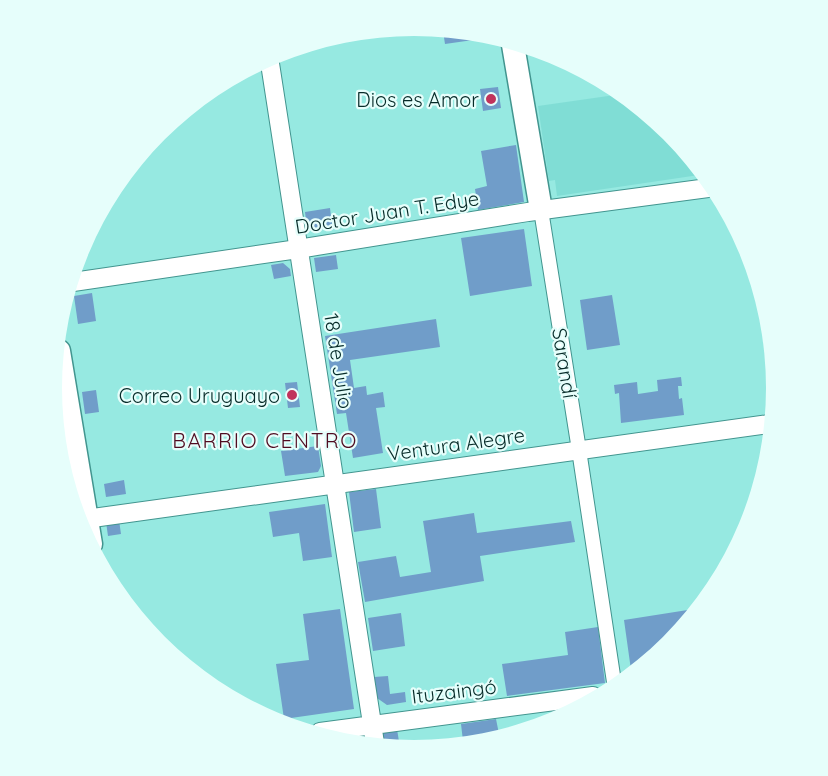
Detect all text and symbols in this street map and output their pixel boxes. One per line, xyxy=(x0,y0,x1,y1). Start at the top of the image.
place label: Dios es Amor xyxy=(356,87,479,112)
marker: Dios es Amor xyxy=(484,92,498,106)
street label: Doctor Juan T. Edye xyxy=(293,185,481,239)
street label: 18 de Julio xyxy=(319,311,359,411)
street label: Sarandí xyxy=(547,326,583,401)
place label: Correo Uruguayo xyxy=(119,383,280,408)
marker: Correo Uruguayo xyxy=(285,388,299,402)
street label: Ventura Alegre xyxy=(386,422,526,466)
district label: BARRIO CENTRO xyxy=(172,427,358,453)
street label: Ituzaingó xyxy=(410,673,498,709)

